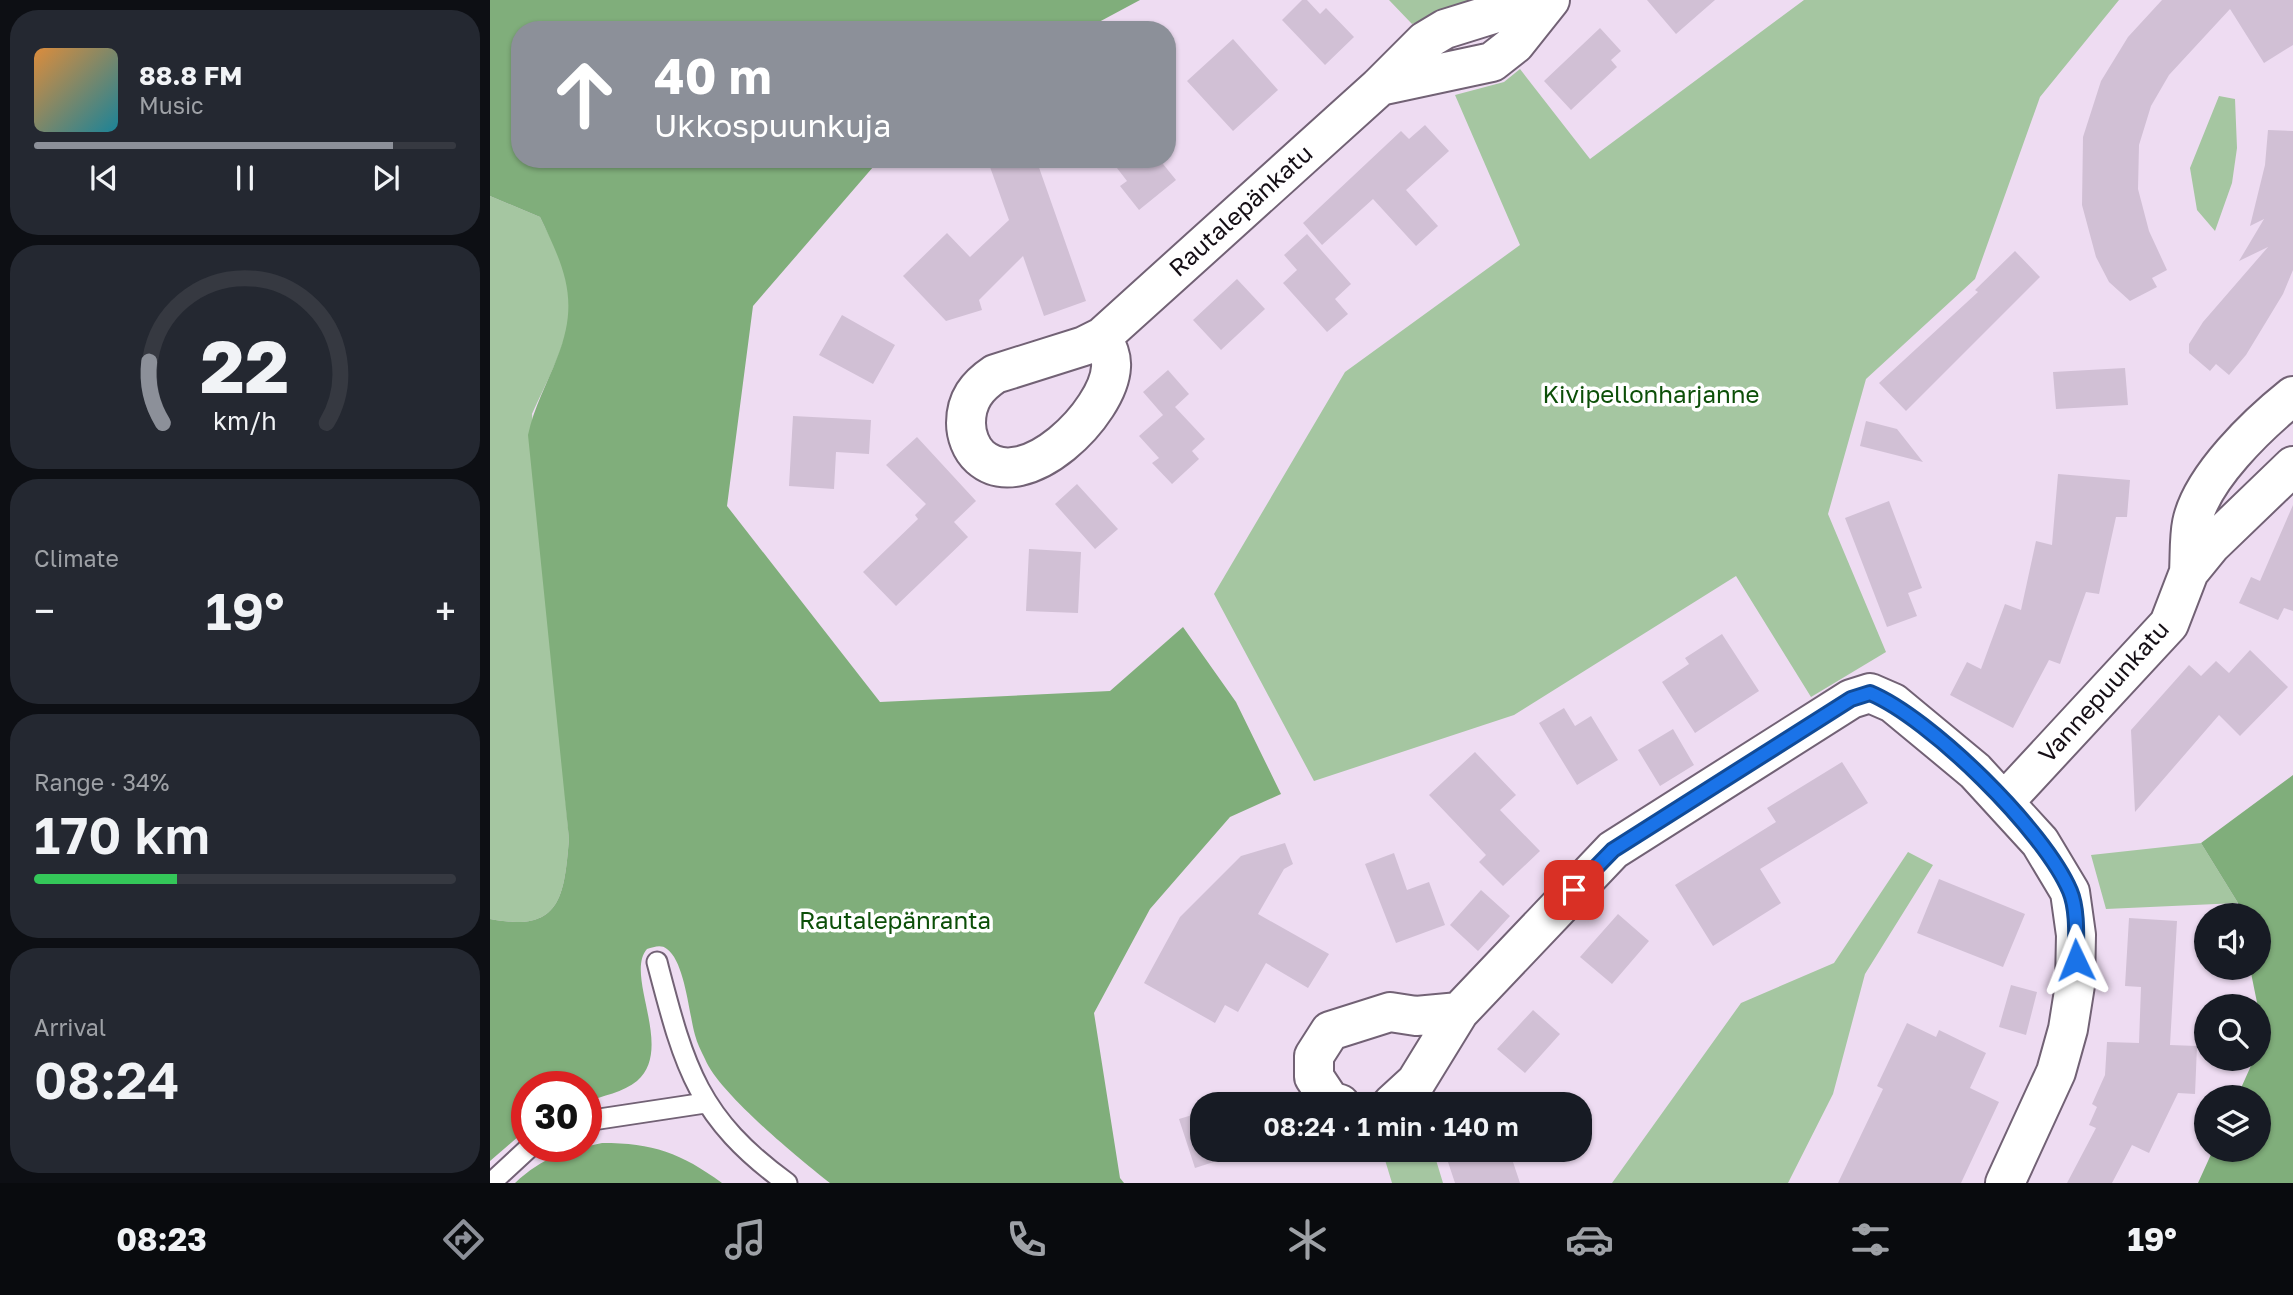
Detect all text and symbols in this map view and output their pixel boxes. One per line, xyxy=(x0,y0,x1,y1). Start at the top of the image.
text: 40 m xyxy=(654,46,772,105)
icon: ahead xyxy=(539,49,630,140)
text: 88.8 FM xyxy=(139,60,242,91)
text: Music xyxy=(139,91,204,119)
text: Ukkospuunkuja xyxy=(654,106,891,144)
street label: Rautalepänkatu xyxy=(1162,138,1318,282)
icon: previous xyxy=(85,159,123,197)
icon: pause xyxy=(226,159,264,197)
icon: next xyxy=(367,159,405,197)
text: 22 xyxy=(201,322,289,409)
park label: Kivipellonharjanne xyxy=(1543,379,1759,408)
text: km/h xyxy=(213,405,277,436)
text: Climate xyxy=(34,544,119,572)
text: 19° xyxy=(206,579,284,641)
text: − xyxy=(34,588,55,633)
text: + xyxy=(435,588,456,633)
street label: Vannepuunkatu xyxy=(2032,614,2174,768)
text: Range · 34% xyxy=(34,768,169,796)
text: 170 km xyxy=(34,803,210,865)
pin xyxy=(1544,860,1604,920)
icon: arrive xyxy=(1555,871,1593,909)
map controls xyxy=(2194,903,2271,1162)
button: sound xyxy=(2194,903,2271,980)
park label: Rautalepänranta xyxy=(799,905,991,934)
position arrow xyxy=(2039,923,2113,997)
button: search xyxy=(2194,994,2271,1071)
text: Arrival xyxy=(34,1013,106,1041)
text: 08:24 xyxy=(34,1048,180,1110)
speed limit sign: 30 xyxy=(511,1071,602,1162)
button: layers xyxy=(2194,1085,2271,1162)
text: 08:24 · 1 min · 140 m xyxy=(1263,1111,1519,1142)
icon: directions xyxy=(439,1215,488,1264)
icon: music xyxy=(721,1215,770,1264)
icon: phone xyxy=(1002,1215,1051,1264)
icon: climate xyxy=(1283,1215,1332,1264)
icon: car xyxy=(1565,1215,1614,1264)
icon: filters xyxy=(1846,1215,1895,1264)
text: 08:23 xyxy=(116,1220,207,1258)
text: 19° xyxy=(2127,1220,2177,1258)

